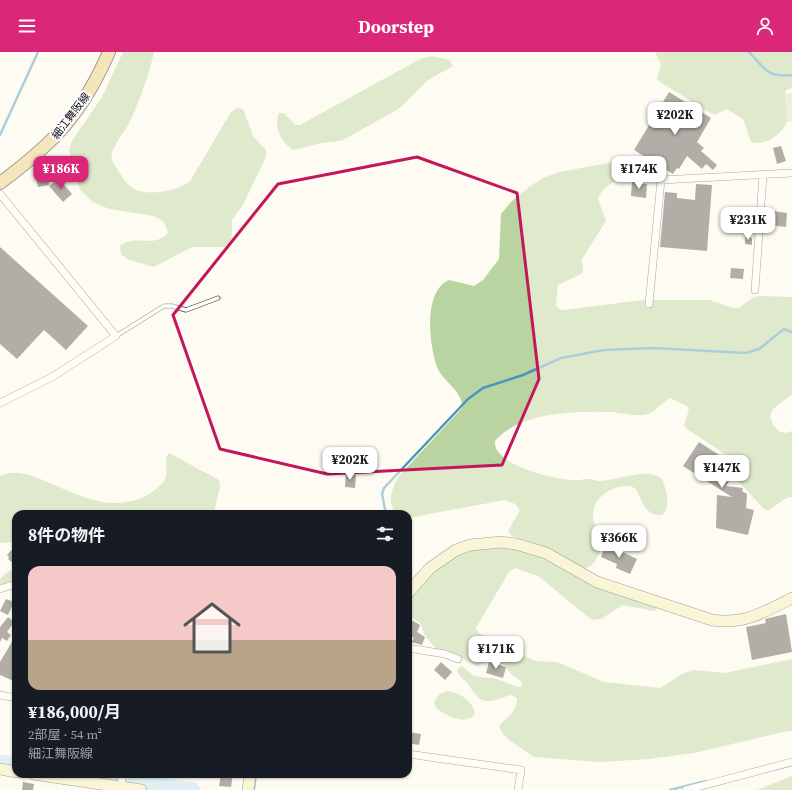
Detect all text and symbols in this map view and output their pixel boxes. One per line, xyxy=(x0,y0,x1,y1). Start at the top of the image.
text: Doorstep xyxy=(358,14,434,39)
icon: menu xyxy=(16,15,38,37)
icon: person xyxy=(754,15,776,37)
street label: 細江舞阪線 xyxy=(48,90,94,142)
pin: ¥202K xyxy=(647,102,703,136)
text: ¥202K xyxy=(656,106,694,123)
pin: ¥186K xyxy=(33,156,89,190)
pin: ¥174K xyxy=(611,156,667,190)
text: ¥186K xyxy=(42,160,80,177)
text: ¥174K xyxy=(620,160,658,177)
pin: ¥231K xyxy=(720,207,776,241)
text: ¥231K xyxy=(729,211,767,228)
pin: ¥202K xyxy=(322,447,378,481)
text: ¥202K xyxy=(331,451,369,468)
pin: ¥147K xyxy=(694,455,750,489)
text: ¥147K xyxy=(703,459,741,476)
text: 8件の物件 xyxy=(28,523,105,547)
icon: filters xyxy=(374,523,396,545)
pin: ¥366K xyxy=(591,525,647,559)
text: ¥366K xyxy=(600,529,638,546)
icon: home xyxy=(176,592,248,664)
pin: ¥171K xyxy=(468,636,524,670)
text: ¥171K xyxy=(477,640,515,657)
text: ¥186,000/月 xyxy=(28,700,121,724)
text: 2部屋 · 54 m² xyxy=(28,726,102,743)
text: 細江舞阪線 xyxy=(28,745,93,762)

